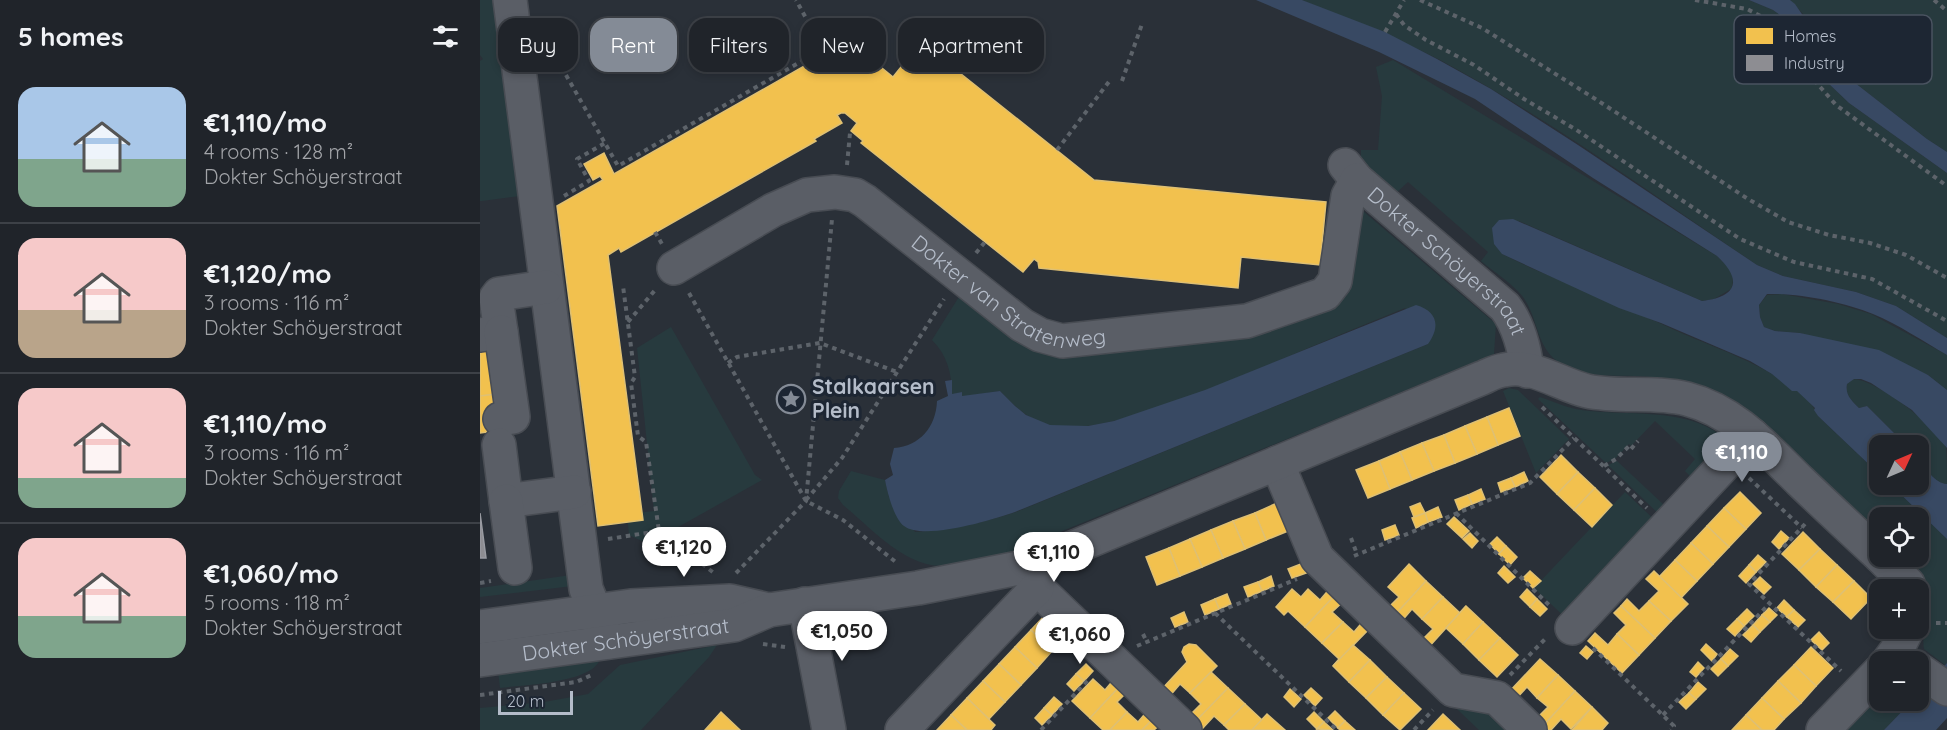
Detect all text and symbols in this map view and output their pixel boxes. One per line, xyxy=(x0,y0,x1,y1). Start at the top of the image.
legend xyxy=(1734,15,1932,84)
chip: Buy xyxy=(498,18,578,72)
chip: Rent xyxy=(590,18,677,72)
chip: Filters xyxy=(689,18,789,72)
chip: New xyxy=(801,18,886,72)
chip: Apartment xyxy=(898,18,1044,72)
text: 5 homes xyxy=(18,20,124,53)
icon: filters xyxy=(429,20,462,53)
text: Homes xyxy=(1784,26,1836,46)
text: Industry xyxy=(1784,53,1844,73)
text: €1,110/mo xyxy=(204,106,327,139)
icon: home xyxy=(66,111,138,183)
text: 4 rooms · 128 m² xyxy=(204,139,353,164)
text: Dokter Schöyerstraat xyxy=(204,164,403,189)
street label: Dokter Schöyerstraat xyxy=(1362,181,1532,339)
street label: Dokter van Stratenweg xyxy=(907,229,1107,353)
text: €1,120/mo xyxy=(204,257,332,290)
icon: home xyxy=(66,262,138,334)
text: 3 rooms · 116 m² xyxy=(204,290,349,315)
text: Dokter Schöyerstraat xyxy=(204,315,403,340)
place label: Stalkaarsen Plein xyxy=(812,373,935,423)
place icon: Stalkaarsen Plein xyxy=(775,383,807,415)
text: €1,110/mo xyxy=(204,407,327,440)
icon: home xyxy=(66,412,138,484)
pin: €1,110 xyxy=(1693,432,1791,483)
north arrow xyxy=(1869,435,1929,495)
map controls xyxy=(1869,435,1929,711)
text: €1,110 xyxy=(1716,439,1768,464)
text: 3 rooms · 116 m² xyxy=(204,440,349,465)
text: Dokter Schöyerstraat xyxy=(204,465,403,490)
button: locate xyxy=(1869,507,1929,567)
pin: €1,120 xyxy=(635,527,733,578)
pin: €1,110 xyxy=(1005,532,1103,583)
text: €1,120 xyxy=(656,534,712,559)
text: €1,110 xyxy=(1028,539,1080,564)
text: €1,060/mo xyxy=(204,557,339,590)
icon: home xyxy=(66,562,138,634)
button: + xyxy=(1869,579,1929,639)
text: 5 rooms · 118 m² xyxy=(204,590,350,615)
pin: €1,050 xyxy=(793,611,891,662)
street label: Dokter Schöyerstraat xyxy=(520,612,731,666)
pin: €1,060 xyxy=(1031,614,1129,665)
text: Dokter Schöyerstraat xyxy=(204,615,403,640)
text: €1,050 xyxy=(811,618,873,643)
text: €1,060 xyxy=(1049,621,1111,646)
button: − xyxy=(1869,651,1929,711)
scale bar xyxy=(498,688,573,716)
text: 20 m xyxy=(507,691,544,711)

